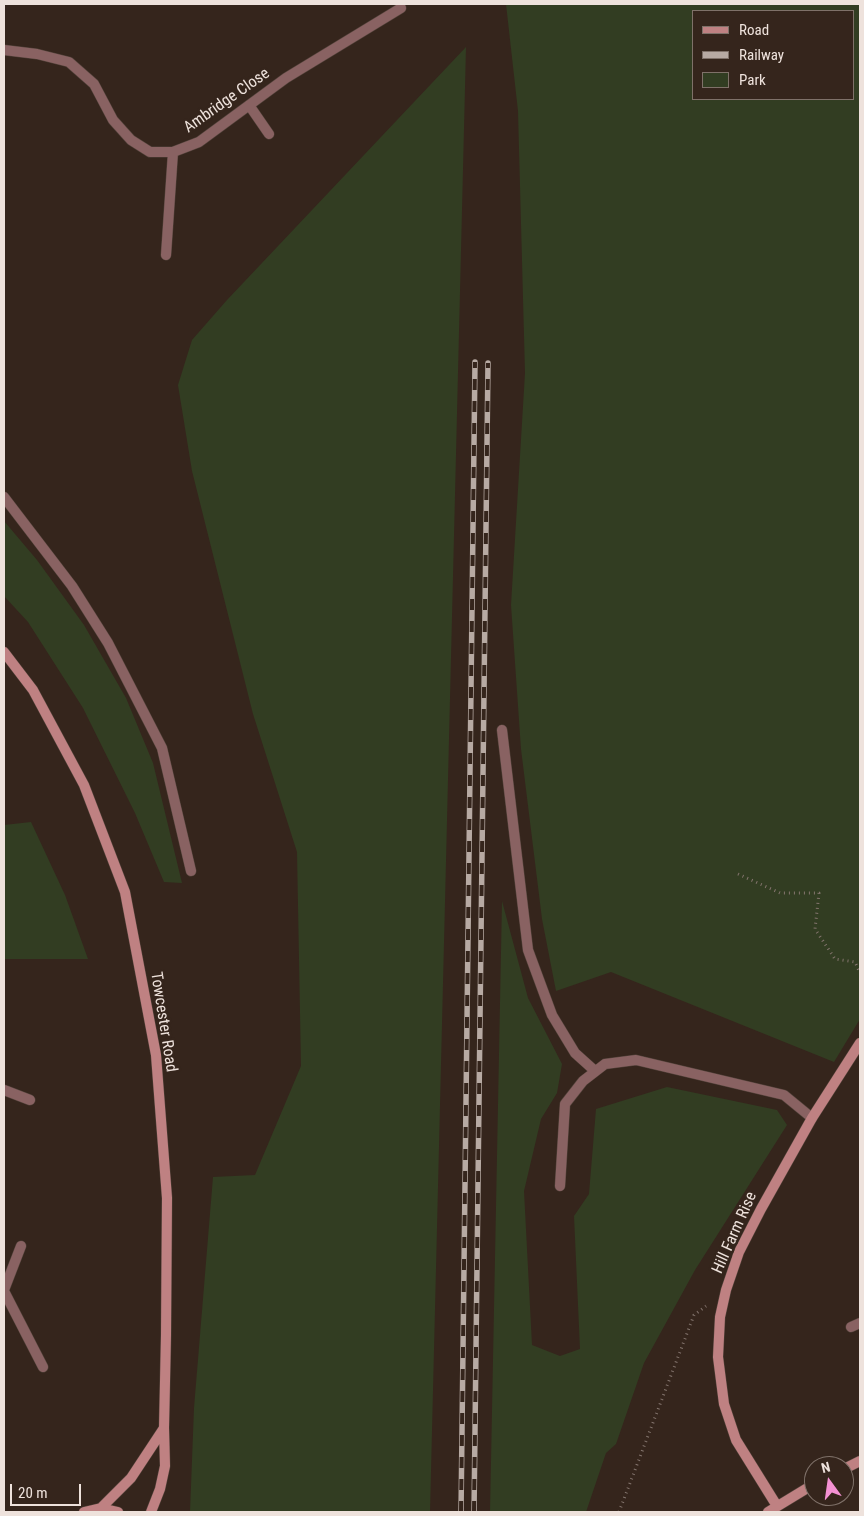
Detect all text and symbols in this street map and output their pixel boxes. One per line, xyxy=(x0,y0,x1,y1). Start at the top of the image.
legend xyxy=(692,10,854,100)
text: Road xyxy=(739,21,769,39)
text: Railway xyxy=(739,46,784,64)
street label: Ambridge Close xyxy=(180,64,274,138)
text: Park xyxy=(739,71,766,89)
street label: Towcester Road xyxy=(146,971,180,1073)
street label: Hill Farm Rise xyxy=(708,1189,762,1277)
north arrow xyxy=(804,1456,854,1506)
text: N xyxy=(820,1459,832,1476)
scale bar xyxy=(12,1474,84,1506)
text: 20 m xyxy=(18,1484,48,1502)

